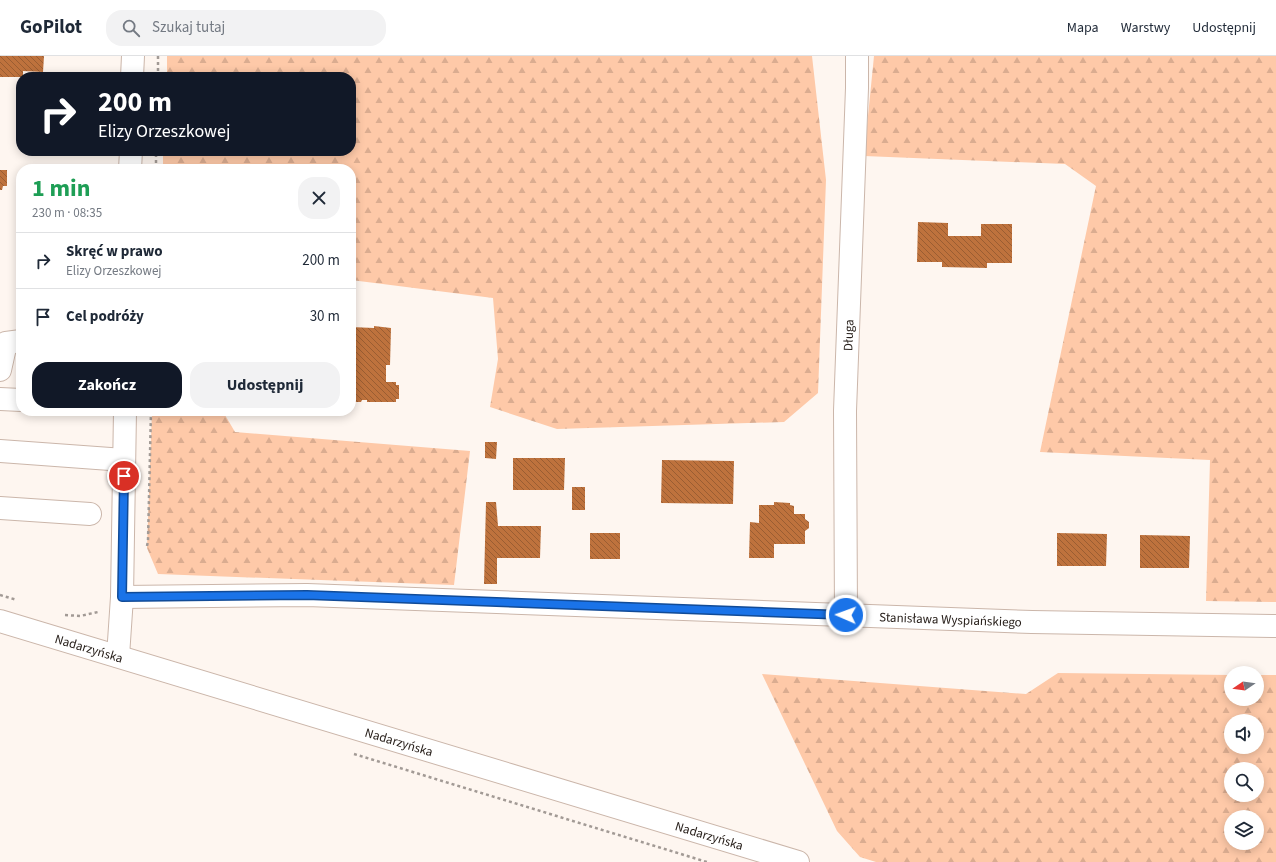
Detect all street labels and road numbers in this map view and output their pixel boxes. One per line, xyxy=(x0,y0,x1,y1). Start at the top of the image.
street label: Długa xyxy=(839,319,858,351)
street label: Stanisława Wyspiańskiego xyxy=(879,608,1022,632)
street label: Nadarzyńska xyxy=(53,630,125,668)
street label: Nadarzyńska xyxy=(363,724,435,761)
street label: Nadarzyńska xyxy=(673,817,745,855)

